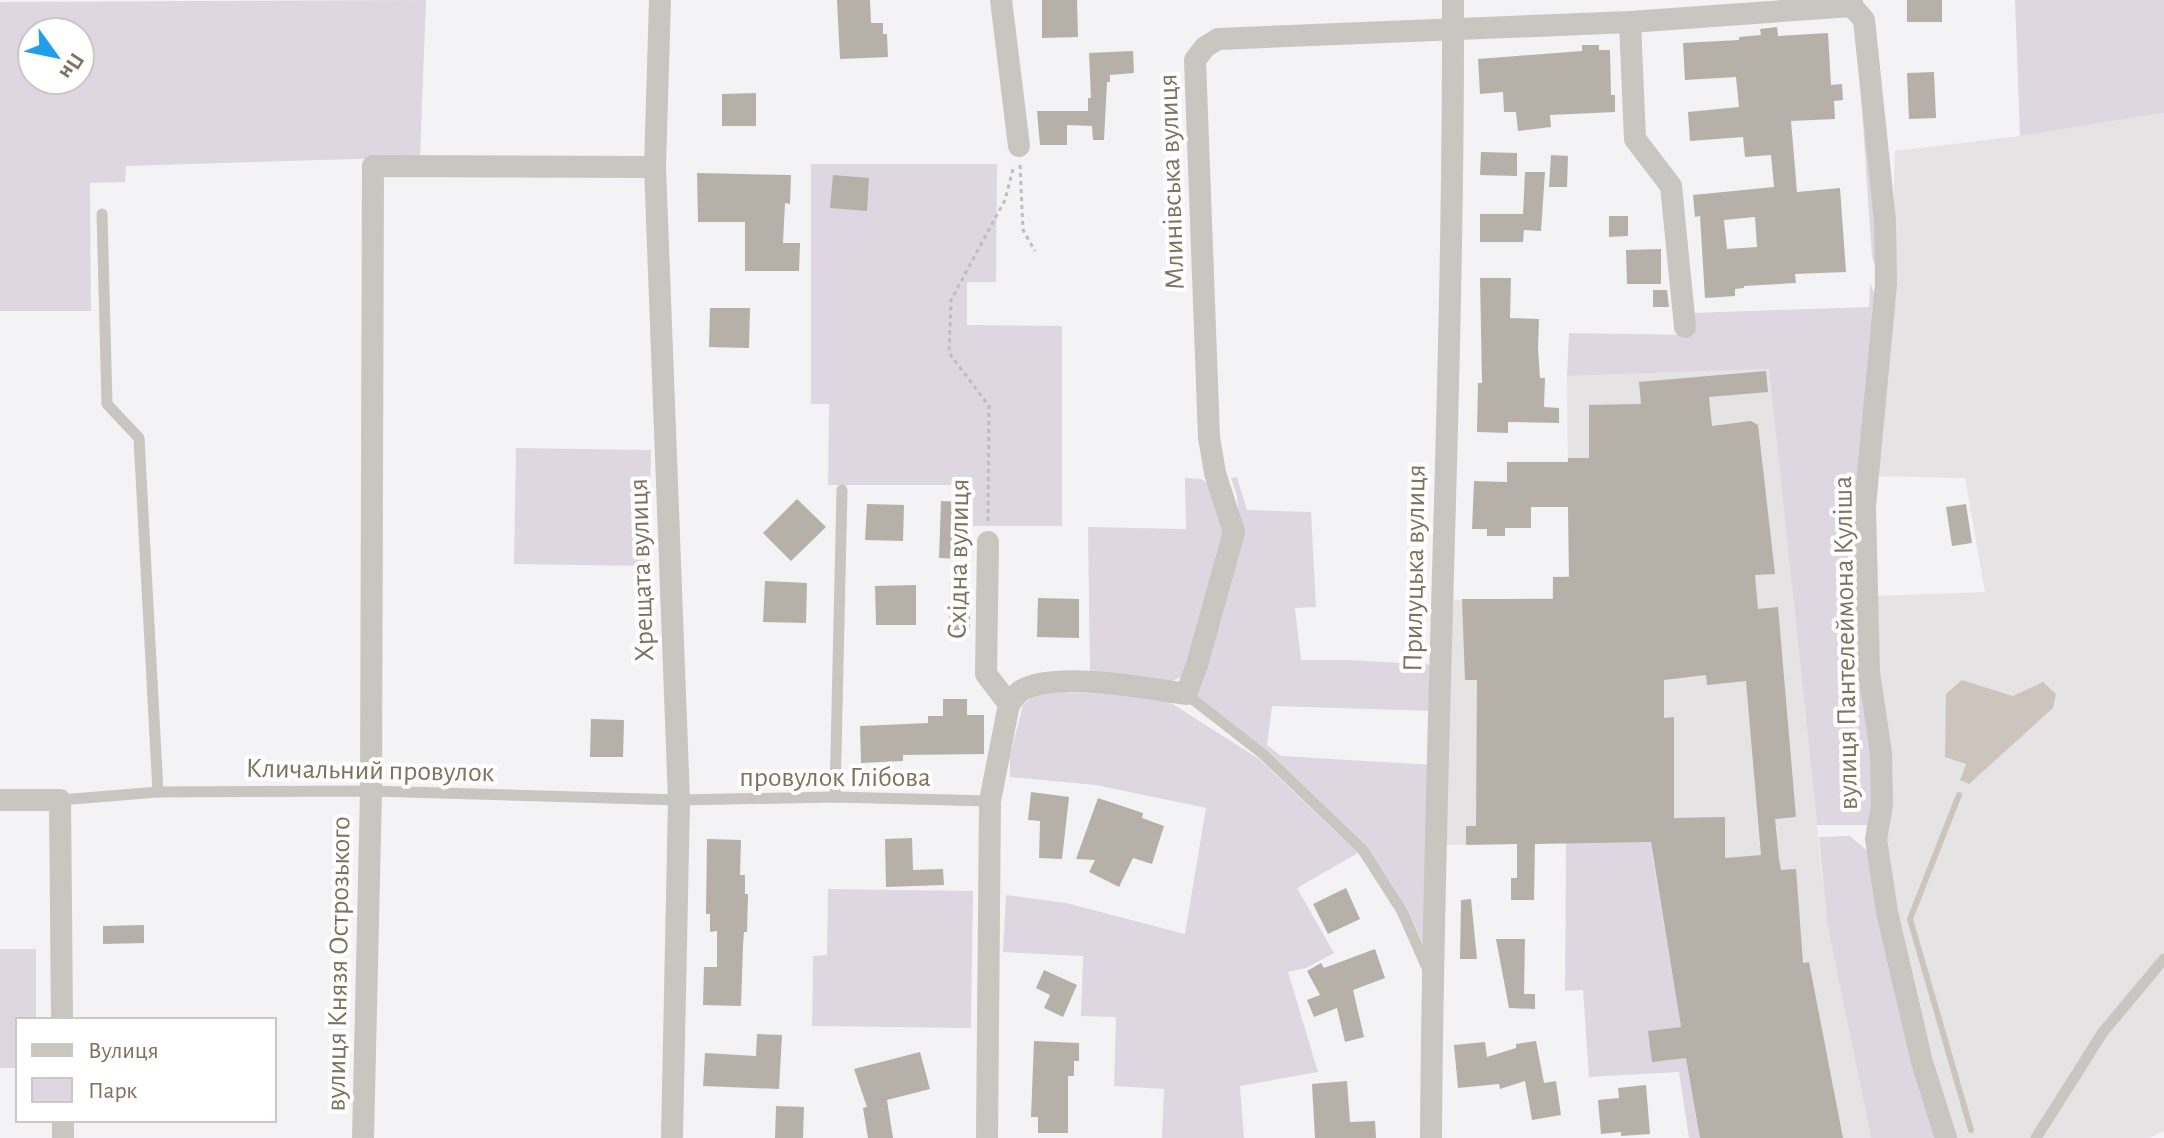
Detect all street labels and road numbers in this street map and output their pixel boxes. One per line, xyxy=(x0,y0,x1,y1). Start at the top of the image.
street label: Млинівська вулиця xyxy=(1154,73,1190,291)
street label: Прилуцька вулиця xyxy=(1399,464,1431,672)
street label: вулиця Пантелеймона Куліша xyxy=(1829,475,1863,810)
street label: Хрещата вулиця xyxy=(625,478,659,662)
street label: Східна вулиця xyxy=(944,478,974,640)
street label: Кличальний провулок xyxy=(245,755,495,787)
street label: провулок Глібова xyxy=(739,764,931,792)
street label: вулиця Князя Острозького xyxy=(322,816,356,1112)

